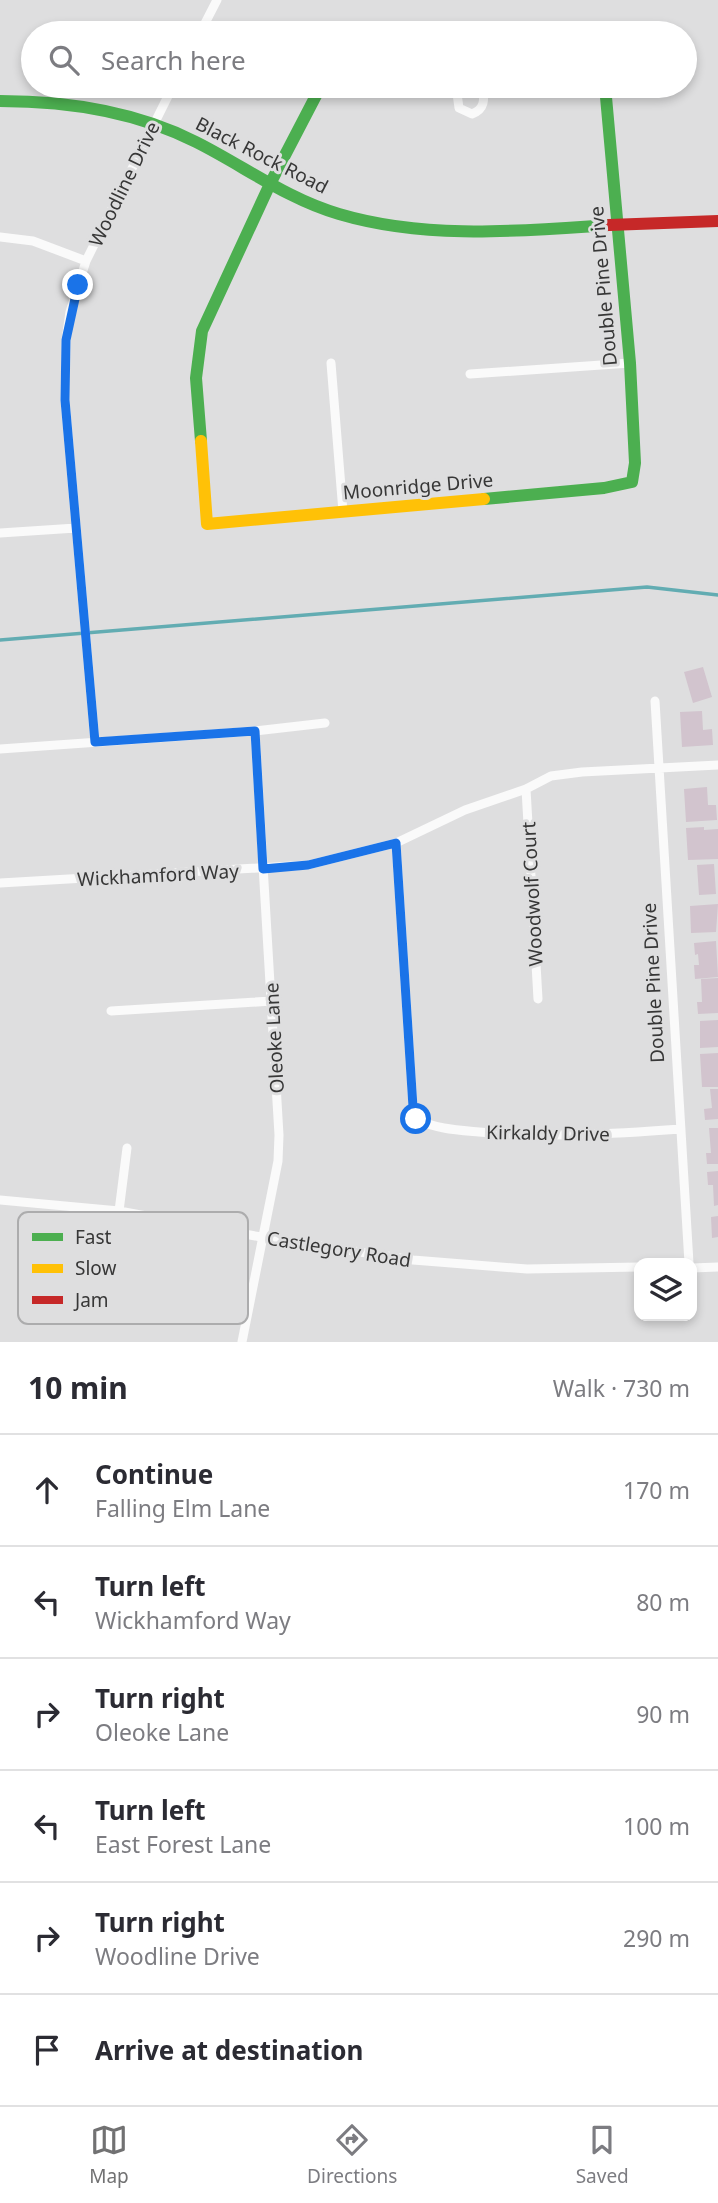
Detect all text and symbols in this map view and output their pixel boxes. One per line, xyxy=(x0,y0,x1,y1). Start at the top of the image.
search box xyxy=(21,21,697,98)
icon: search xyxy=(45,41,83,79)
text: Search here xyxy=(101,42,246,78)
street label: Black Rock Road xyxy=(191,110,333,200)
street label: Woodline Drive xyxy=(82,117,166,251)
street label: Double Pine Drive xyxy=(583,205,623,367)
route end xyxy=(62,269,93,300)
street label: Moonridge Drive xyxy=(342,466,494,506)
street label: Woodwolf Court xyxy=(515,821,549,967)
street label: Wickhamford Way xyxy=(77,858,240,892)
street label: Double Pine Drive xyxy=(636,902,670,1064)
street label: Oleoke Lane xyxy=(258,982,290,1094)
route start xyxy=(400,1103,431,1134)
street label: Kirkaldy Drive xyxy=(486,1119,610,1147)
legend xyxy=(18,1212,248,1324)
text: Fast xyxy=(75,1224,112,1250)
street label: Castlegory Road xyxy=(265,1225,413,1273)
text: Slow xyxy=(75,1255,116,1281)
map controls xyxy=(634,1258,697,1321)
button: layers xyxy=(634,1258,697,1321)
text: Jam xyxy=(73,1287,109,1313)
text: 10 min xyxy=(28,1367,128,1408)
text: Walk · 730 m xyxy=(553,1372,690,1404)
text: Continue xyxy=(95,1456,213,1492)
icon: ahead xyxy=(28,1471,66,1509)
text: 170 m xyxy=(623,1474,690,1506)
text: Falling Elm Lane xyxy=(95,1492,270,1524)
text: Turn left xyxy=(95,1568,206,1604)
icon: left xyxy=(28,1583,66,1621)
text: 80 m xyxy=(636,1586,690,1618)
text: Wickhamford Way xyxy=(95,1604,291,1636)
text: Turn right xyxy=(95,1680,225,1716)
icon: right xyxy=(28,1695,66,1733)
text: 90 m xyxy=(636,1698,690,1730)
text: Oleoke Lane xyxy=(95,1716,229,1748)
text: Turn left xyxy=(95,1792,206,1828)
icon: left xyxy=(28,1807,66,1845)
text: 100 m xyxy=(623,1810,690,1842)
text: East Forest Lane xyxy=(95,1828,271,1860)
text: Turn right xyxy=(95,1904,225,1940)
icon: right xyxy=(28,1919,66,1957)
text: 290 m xyxy=(623,1922,690,1954)
text: Woodline Drive xyxy=(95,1940,260,1972)
icon: arrive xyxy=(28,2031,66,2069)
text: Arrive at destination xyxy=(95,2032,364,2068)
tab: Map xyxy=(89,2121,129,2189)
tab: Directions xyxy=(307,2121,397,2189)
tab: Saved xyxy=(576,2121,629,2189)

